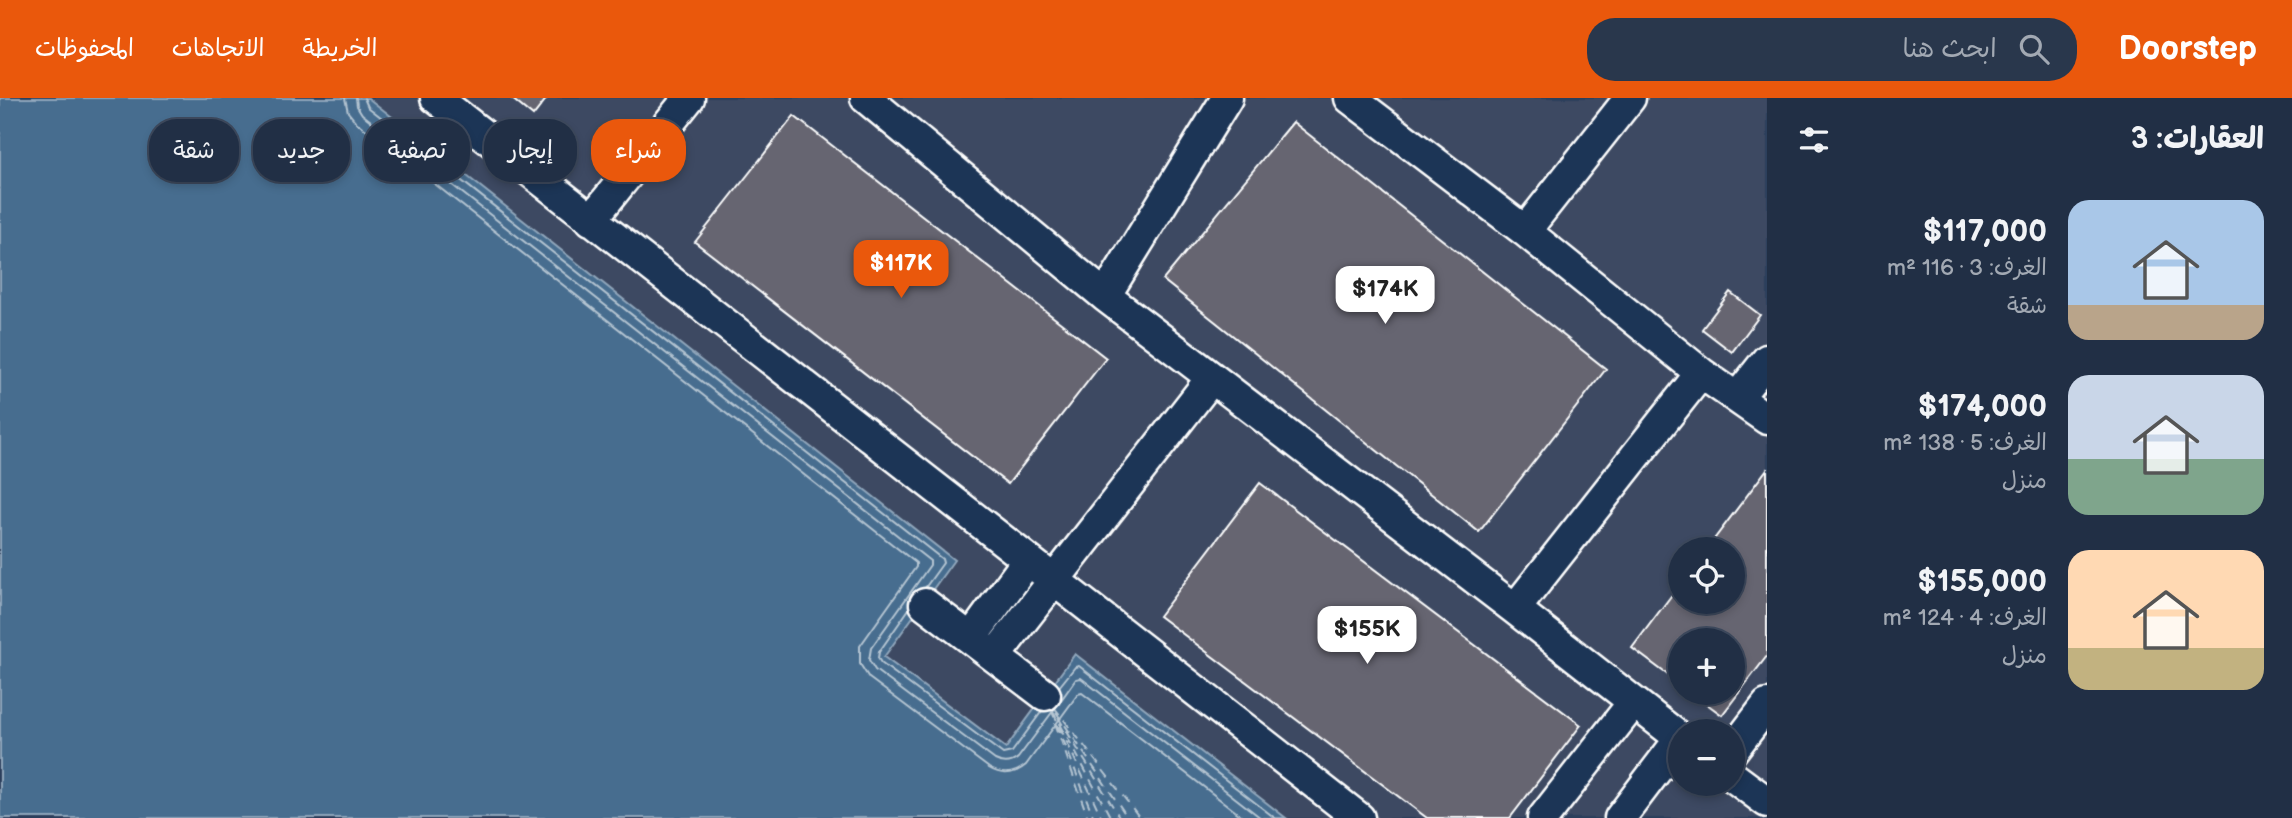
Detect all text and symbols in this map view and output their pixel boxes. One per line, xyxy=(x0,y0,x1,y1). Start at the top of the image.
search box xyxy=(1587,18,2077,81)
text: Doorstep xyxy=(2119,29,2257,69)
icon: search xyxy=(2015,30,2053,68)
text: المحفوظات xyxy=(35,34,134,63)
text: الاتجاهات xyxy=(172,34,265,63)
text: الخريطة xyxy=(303,34,377,63)
text: ابحث هنا xyxy=(1903,34,1997,65)
chip: شقة xyxy=(149,119,239,182)
chip: جديد xyxy=(253,119,350,182)
chip: تصفية xyxy=(364,119,470,182)
chip: إيجار xyxy=(484,119,577,182)
chip: شراء xyxy=(591,119,686,182)
icon: filters xyxy=(1795,121,1833,159)
text: العقارات: 3 xyxy=(2131,121,2264,157)
text: $117,000 xyxy=(1923,214,2047,250)
icon: home xyxy=(2124,228,2208,312)
pin: $117K xyxy=(852,240,950,300)
text: $117K xyxy=(870,249,932,277)
text: الغرف: 3 · 116 m² xyxy=(1887,254,2047,282)
pin: $174K xyxy=(1336,266,1434,326)
text: $174K xyxy=(1352,275,1418,303)
text: شقة xyxy=(2007,292,2047,320)
text: $174,000 xyxy=(1918,389,2047,425)
icon: home xyxy=(2124,403,2208,487)
text: الغرف: 5 · 138 m² xyxy=(1883,429,2047,457)
text: منزل xyxy=(2002,467,2047,495)
map controls xyxy=(1668,537,1745,796)
button: locate xyxy=(1668,537,1745,614)
text: $155,000 xyxy=(1917,564,2047,600)
icon: home xyxy=(2124,578,2208,662)
text: الغرف: 4 · 124 m² xyxy=(1883,604,2047,632)
pin: $155K xyxy=(1318,606,1416,666)
text: $155K xyxy=(1333,615,1401,643)
button: + xyxy=(1668,628,1745,705)
text: منزل xyxy=(2002,642,2047,670)
button: − xyxy=(1668,719,1745,796)

